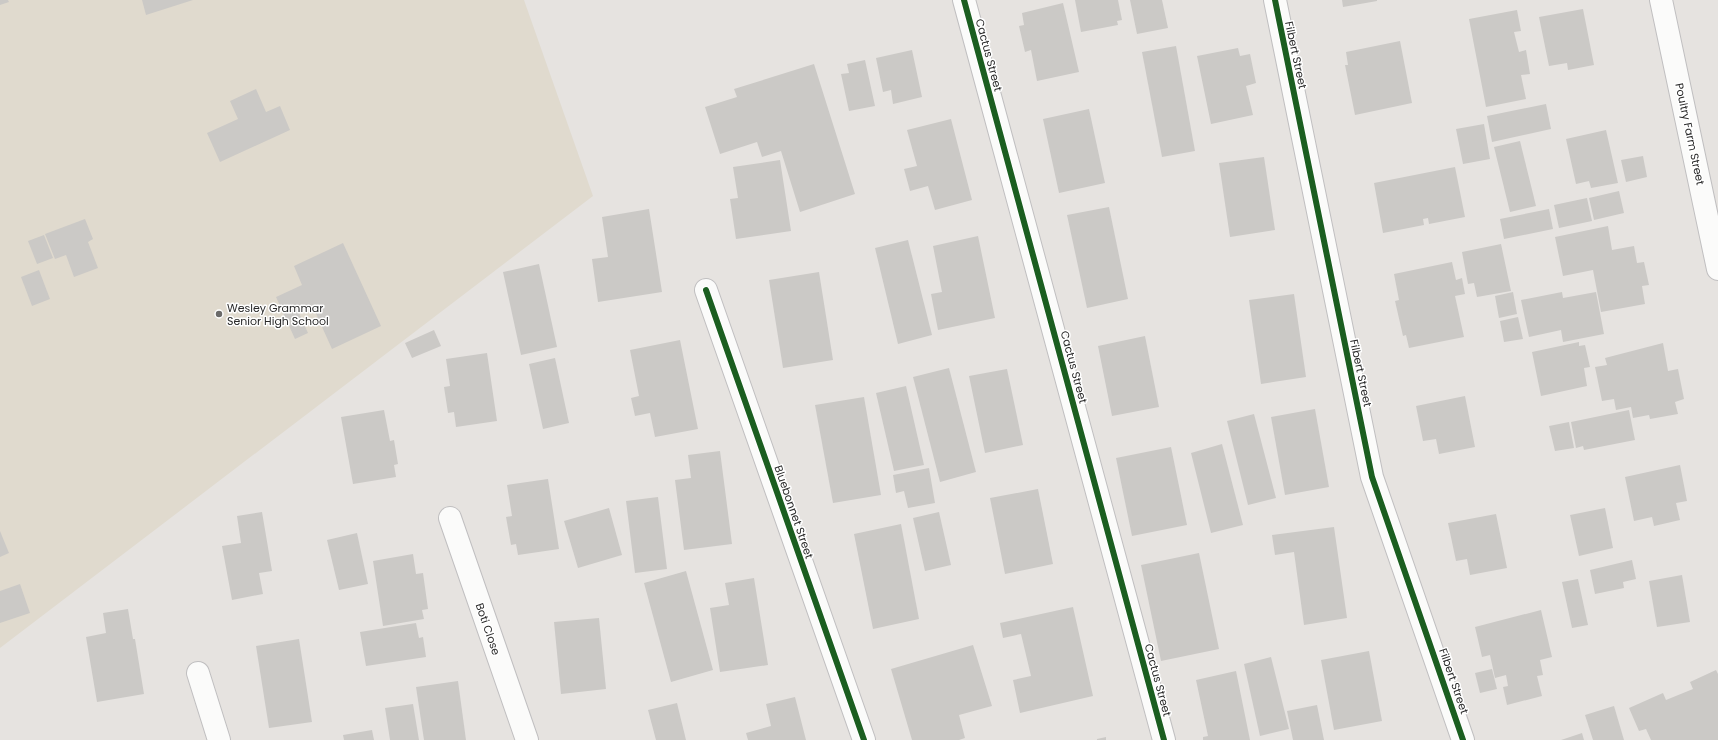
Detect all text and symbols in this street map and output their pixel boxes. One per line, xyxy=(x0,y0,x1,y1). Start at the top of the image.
street label: Cactus Street xyxy=(972,17,1006,93)
street label: Filbert Street xyxy=(1281,20,1311,90)
street label: Poultry Farm Street xyxy=(1671,81,1709,187)
place label: Wesley Grammar Senior High School xyxy=(227,300,329,329)
marker: Wesley Grammar Senior High School xyxy=(214,309,224,319)
street label: Cactus Street xyxy=(1057,329,1091,405)
street label: Filbert Street xyxy=(1346,338,1376,408)
street label: Bluebonnet Street xyxy=(771,463,817,561)
street label: Boti Close xyxy=(472,601,504,657)
street label: Cactus Street xyxy=(1141,642,1175,718)
street label: Filbert Street xyxy=(1435,646,1473,716)

